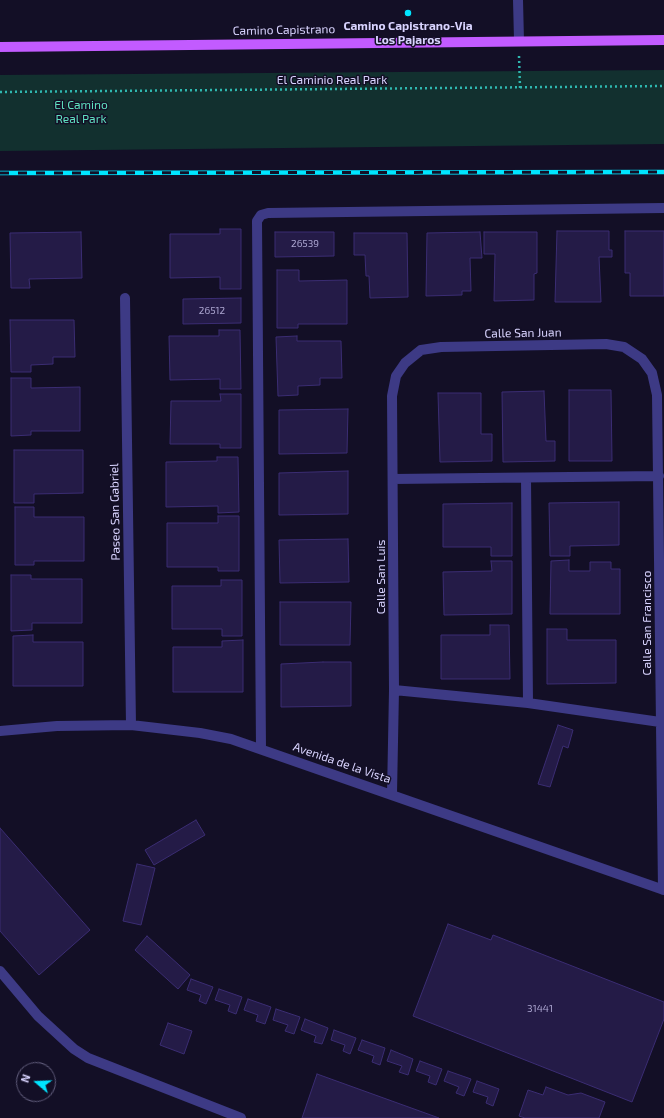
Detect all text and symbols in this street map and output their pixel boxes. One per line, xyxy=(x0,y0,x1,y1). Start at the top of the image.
marker: Camino Capistrano-Via Los Pajaros xyxy=(403,8,413,18)
place label: Camino Capistrano-Via Los Pajaros xyxy=(343,19,473,47)
street label: Camino Capistrano xyxy=(233,22,335,38)
street label: El Caminio Real Park xyxy=(277,73,387,87)
park label: El Camino Real Park xyxy=(54,98,108,126)
house number: 26539 xyxy=(291,238,319,250)
house number: 26512 xyxy=(199,305,225,317)
street label: Calle San Juan xyxy=(484,325,562,341)
street label: Paseo San Gabriel xyxy=(107,463,123,561)
street label: Calle San Luis xyxy=(374,540,388,614)
street label: Calle San Francisco xyxy=(640,571,654,675)
street label: Avenida de la Vista xyxy=(291,740,393,786)
house number: 31441 xyxy=(527,1003,553,1015)
north arrow xyxy=(16,1062,56,1102)
text: N xyxy=(18,1072,33,1084)

